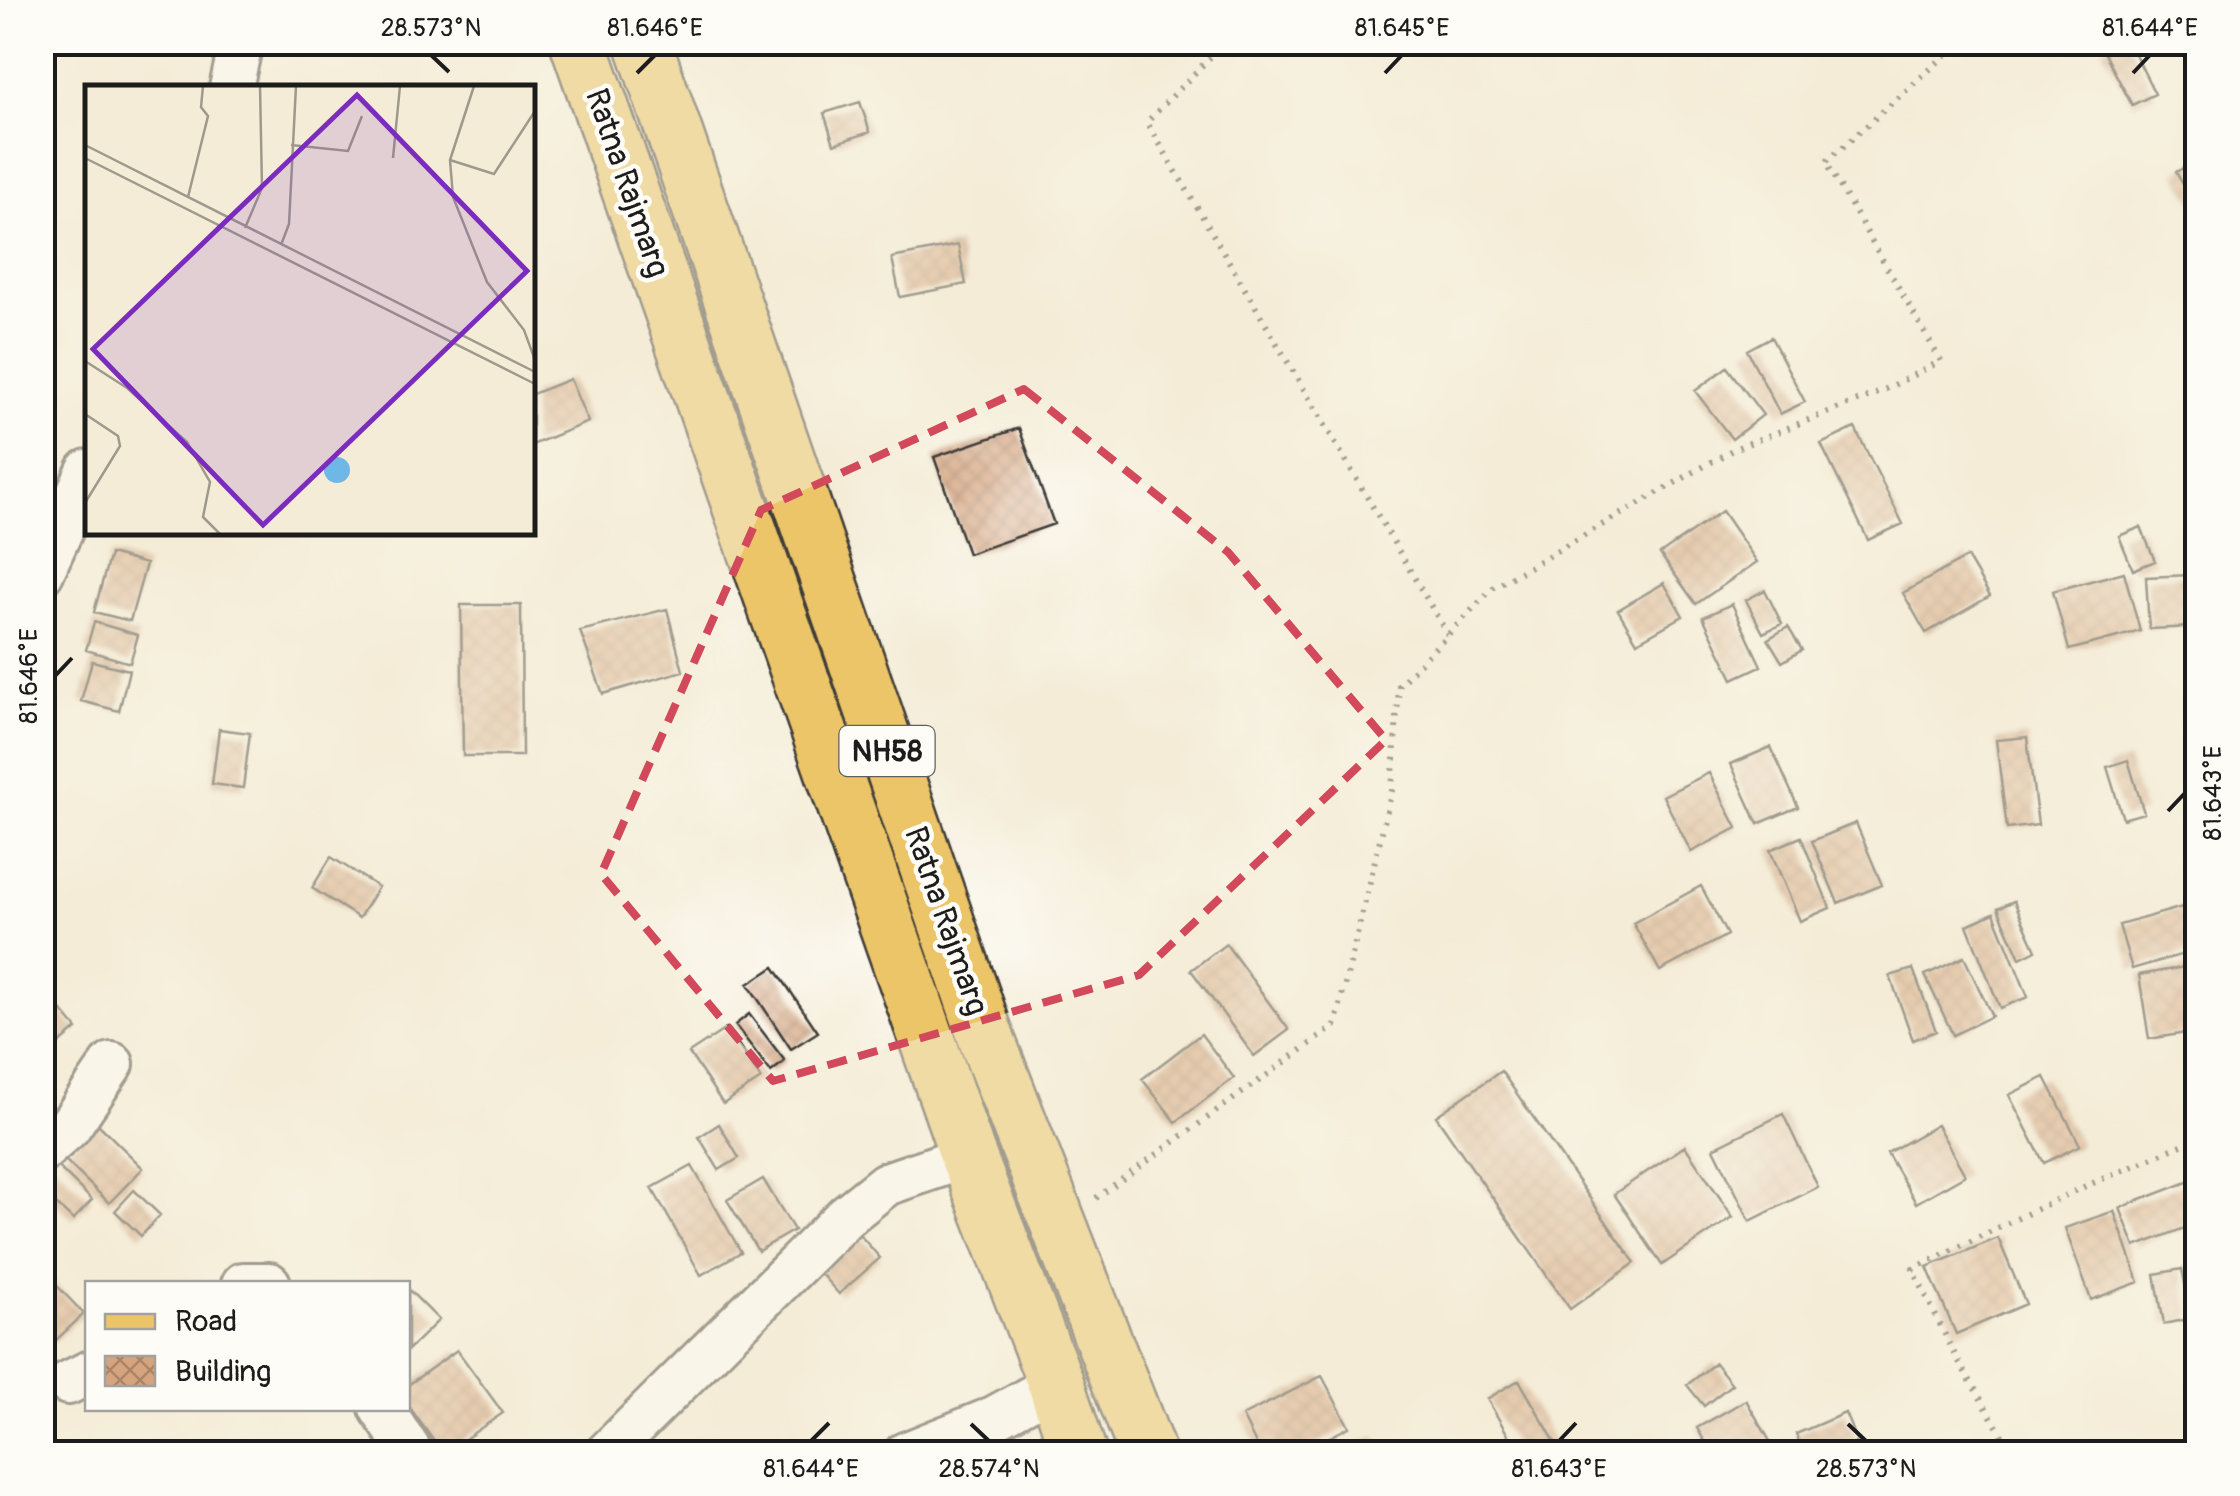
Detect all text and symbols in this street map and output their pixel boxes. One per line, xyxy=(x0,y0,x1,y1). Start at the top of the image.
text: 28.573°N xyxy=(381,13,481,44)
text: 81.646°E xyxy=(607,13,703,44)
text: 81.645°E xyxy=(1355,13,1449,44)
text: 81.644°E xyxy=(2102,13,2198,44)
street label: Ratna Rajmarg xyxy=(576,83,678,283)
inset map xyxy=(85,85,535,535)
text: 81.646°E xyxy=(14,628,45,724)
road number: NH58 xyxy=(840,726,934,776)
text: 81.643°E xyxy=(2198,746,2229,840)
street label: Ratna Rajmarg xyxy=(895,821,997,1021)
legend xyxy=(85,1281,410,1411)
text: Road xyxy=(175,1303,237,1340)
text: Building xyxy=(175,1353,271,1390)
text: 81.644°E xyxy=(763,1454,859,1485)
text: 28.574°N xyxy=(938,1454,1040,1485)
text: 81.643°E xyxy=(1512,1454,1606,1485)
text: 28.573°N xyxy=(1816,1454,1916,1485)

